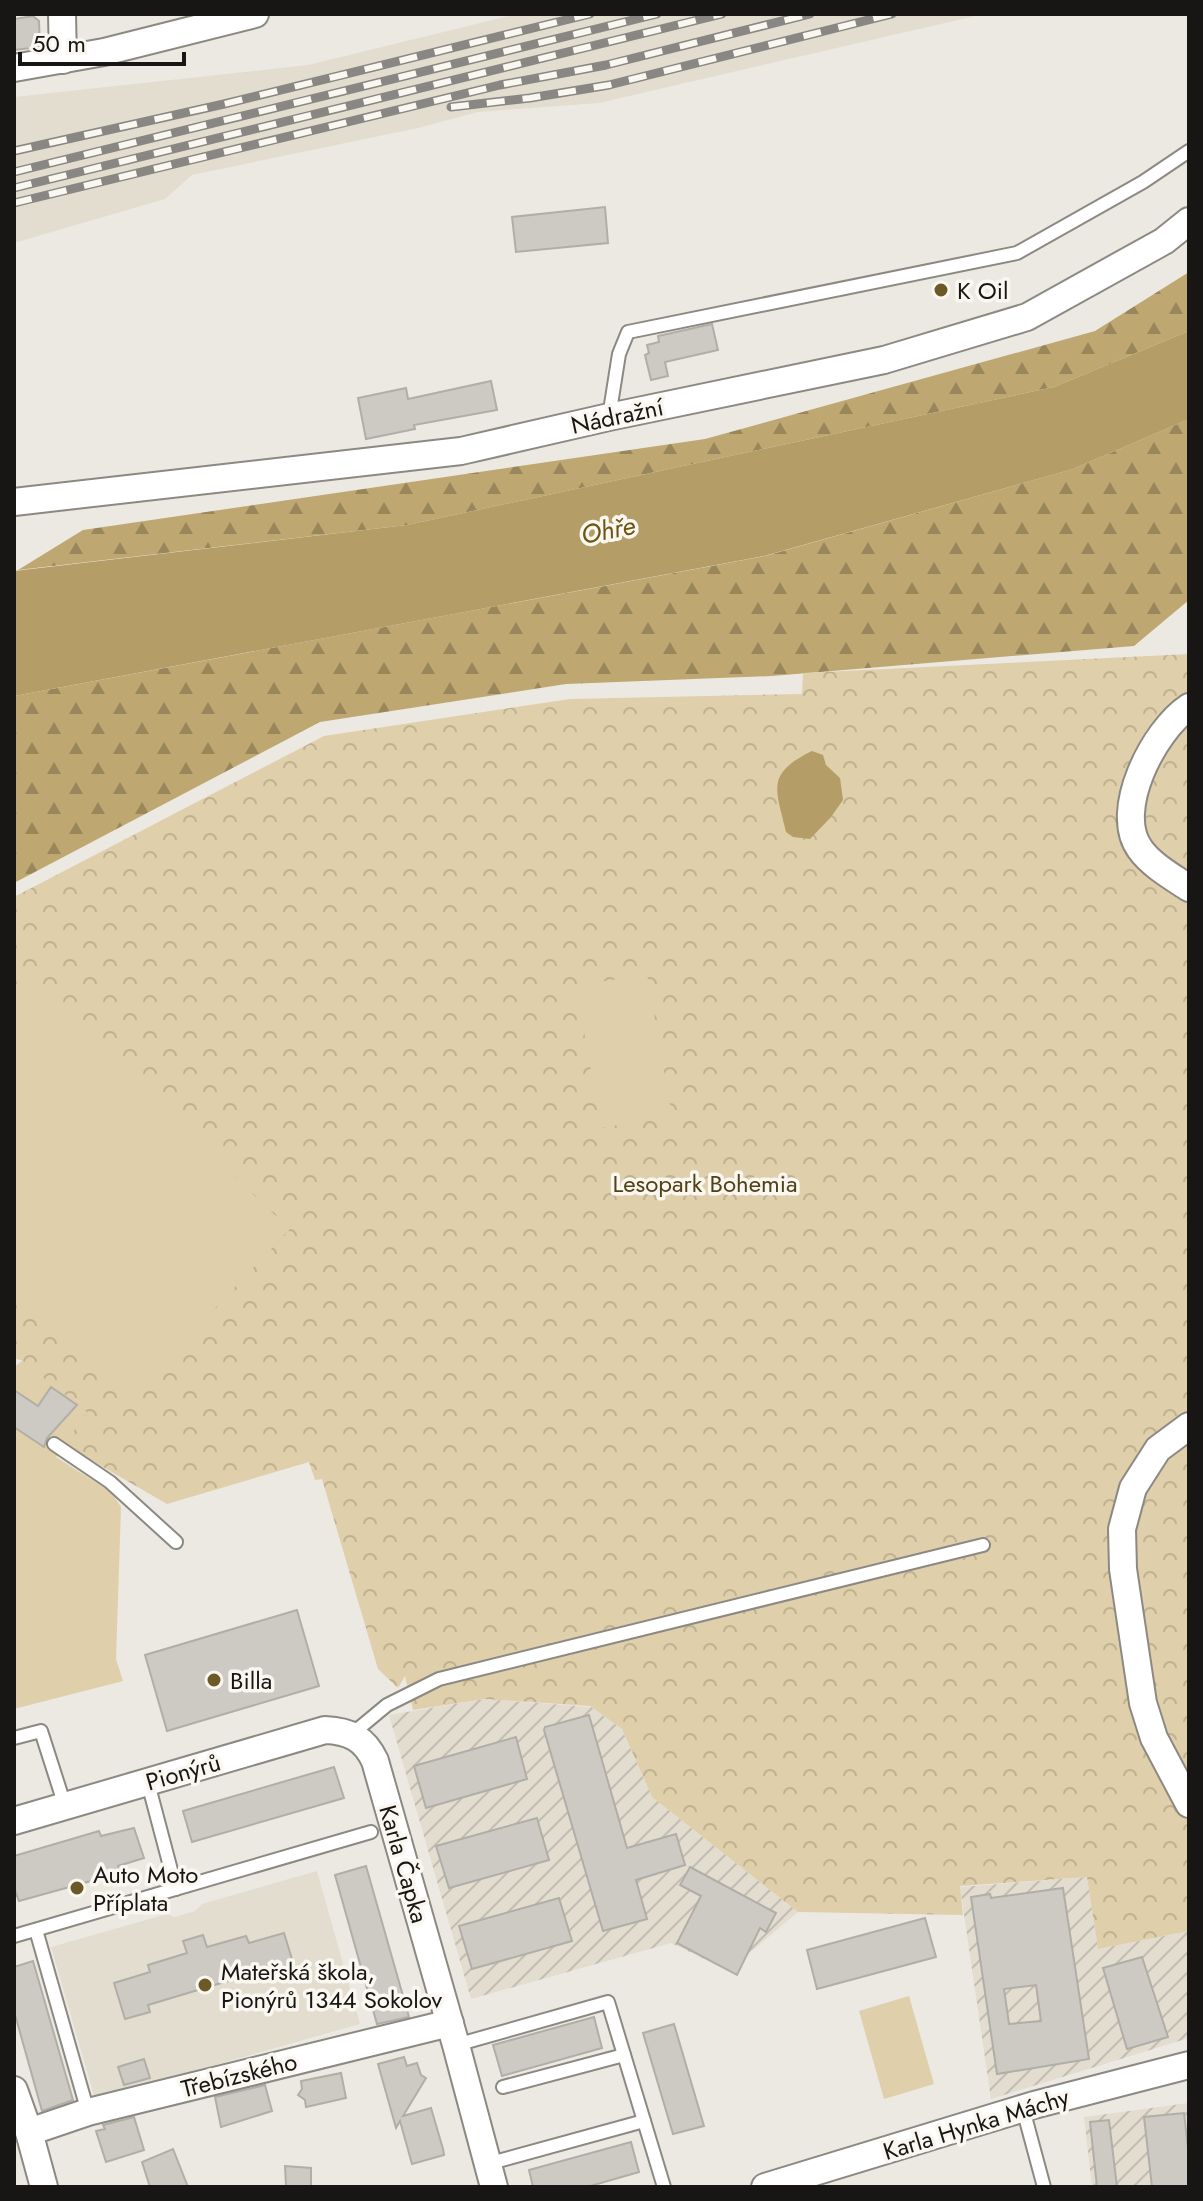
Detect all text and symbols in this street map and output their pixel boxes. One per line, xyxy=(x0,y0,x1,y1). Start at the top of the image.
scale bar xyxy=(20,16,184,66)
text: 50 m xyxy=(32,26,86,61)
place label: K Oil xyxy=(957,273,1008,308)
marker: K Oil xyxy=(932,281,950,299)
street label: Nádražní xyxy=(568,389,667,443)
water label: Ohře xyxy=(578,506,638,554)
park label: Lesopark Bohemia xyxy=(612,1166,798,1201)
place label: Billa xyxy=(230,1663,272,1698)
marker: Billa xyxy=(205,1671,223,1689)
street label: Pionýrů xyxy=(141,1745,225,1799)
street label: Karla Čapka xyxy=(370,1801,438,1927)
place label: Auto Moto Příplata xyxy=(93,1857,198,1920)
marker: Auto Moto Příplata xyxy=(68,1879,86,1897)
place label: Mateřská škola, Pionýrů 1344 Sokolov xyxy=(221,1954,442,2017)
marker: Mateřská škola, Pionýrů 1344 Sokolov xyxy=(196,1976,214,1994)
street label: Třebízského xyxy=(177,2044,301,2106)
street label: Karla Hynka Máchy xyxy=(879,2079,1074,2169)

